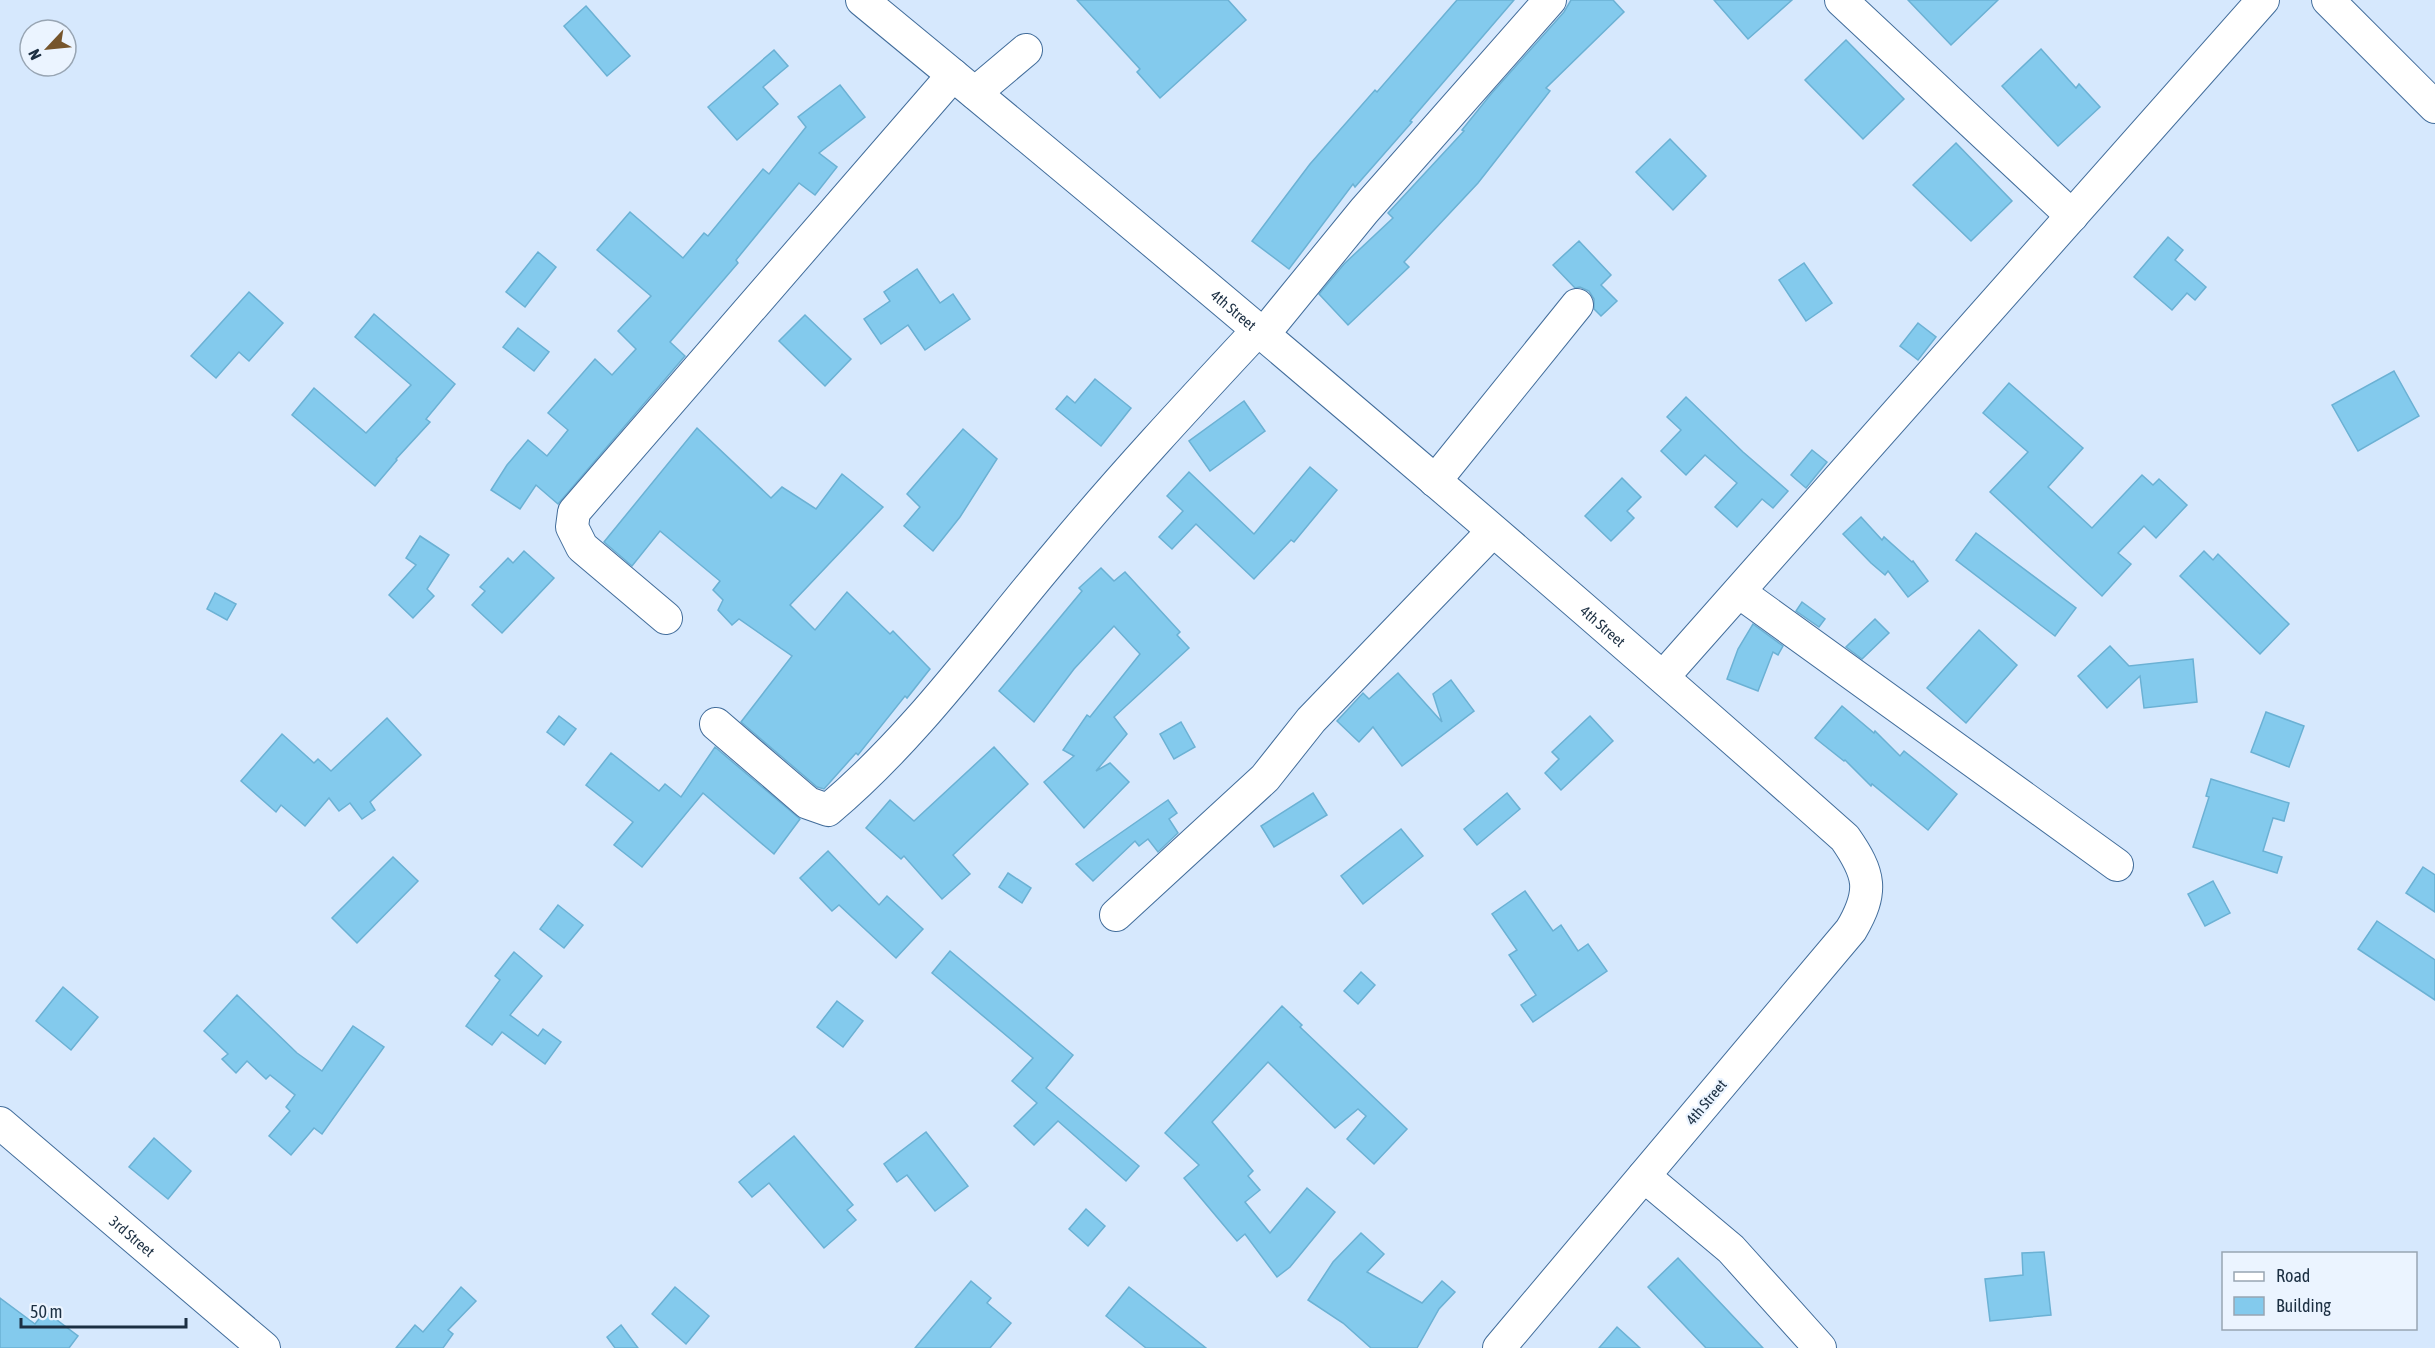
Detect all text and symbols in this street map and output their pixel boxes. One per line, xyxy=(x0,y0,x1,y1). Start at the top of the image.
north arrow xyxy=(18,18,78,78)
text: N xyxy=(24,46,45,63)
street label: 4th Street xyxy=(1208,286,1260,333)
street label: 4th Street xyxy=(1577,602,1629,650)
street label: 4th Street xyxy=(1682,1076,1730,1128)
street label: 3rd Street xyxy=(106,1212,158,1260)
legend xyxy=(2222,1252,2417,1330)
text: Road xyxy=(2276,1265,2310,1286)
scale bar xyxy=(21,1291,186,1329)
text: Building xyxy=(2276,1295,2331,1316)
text: 50 m xyxy=(30,1301,62,1322)

